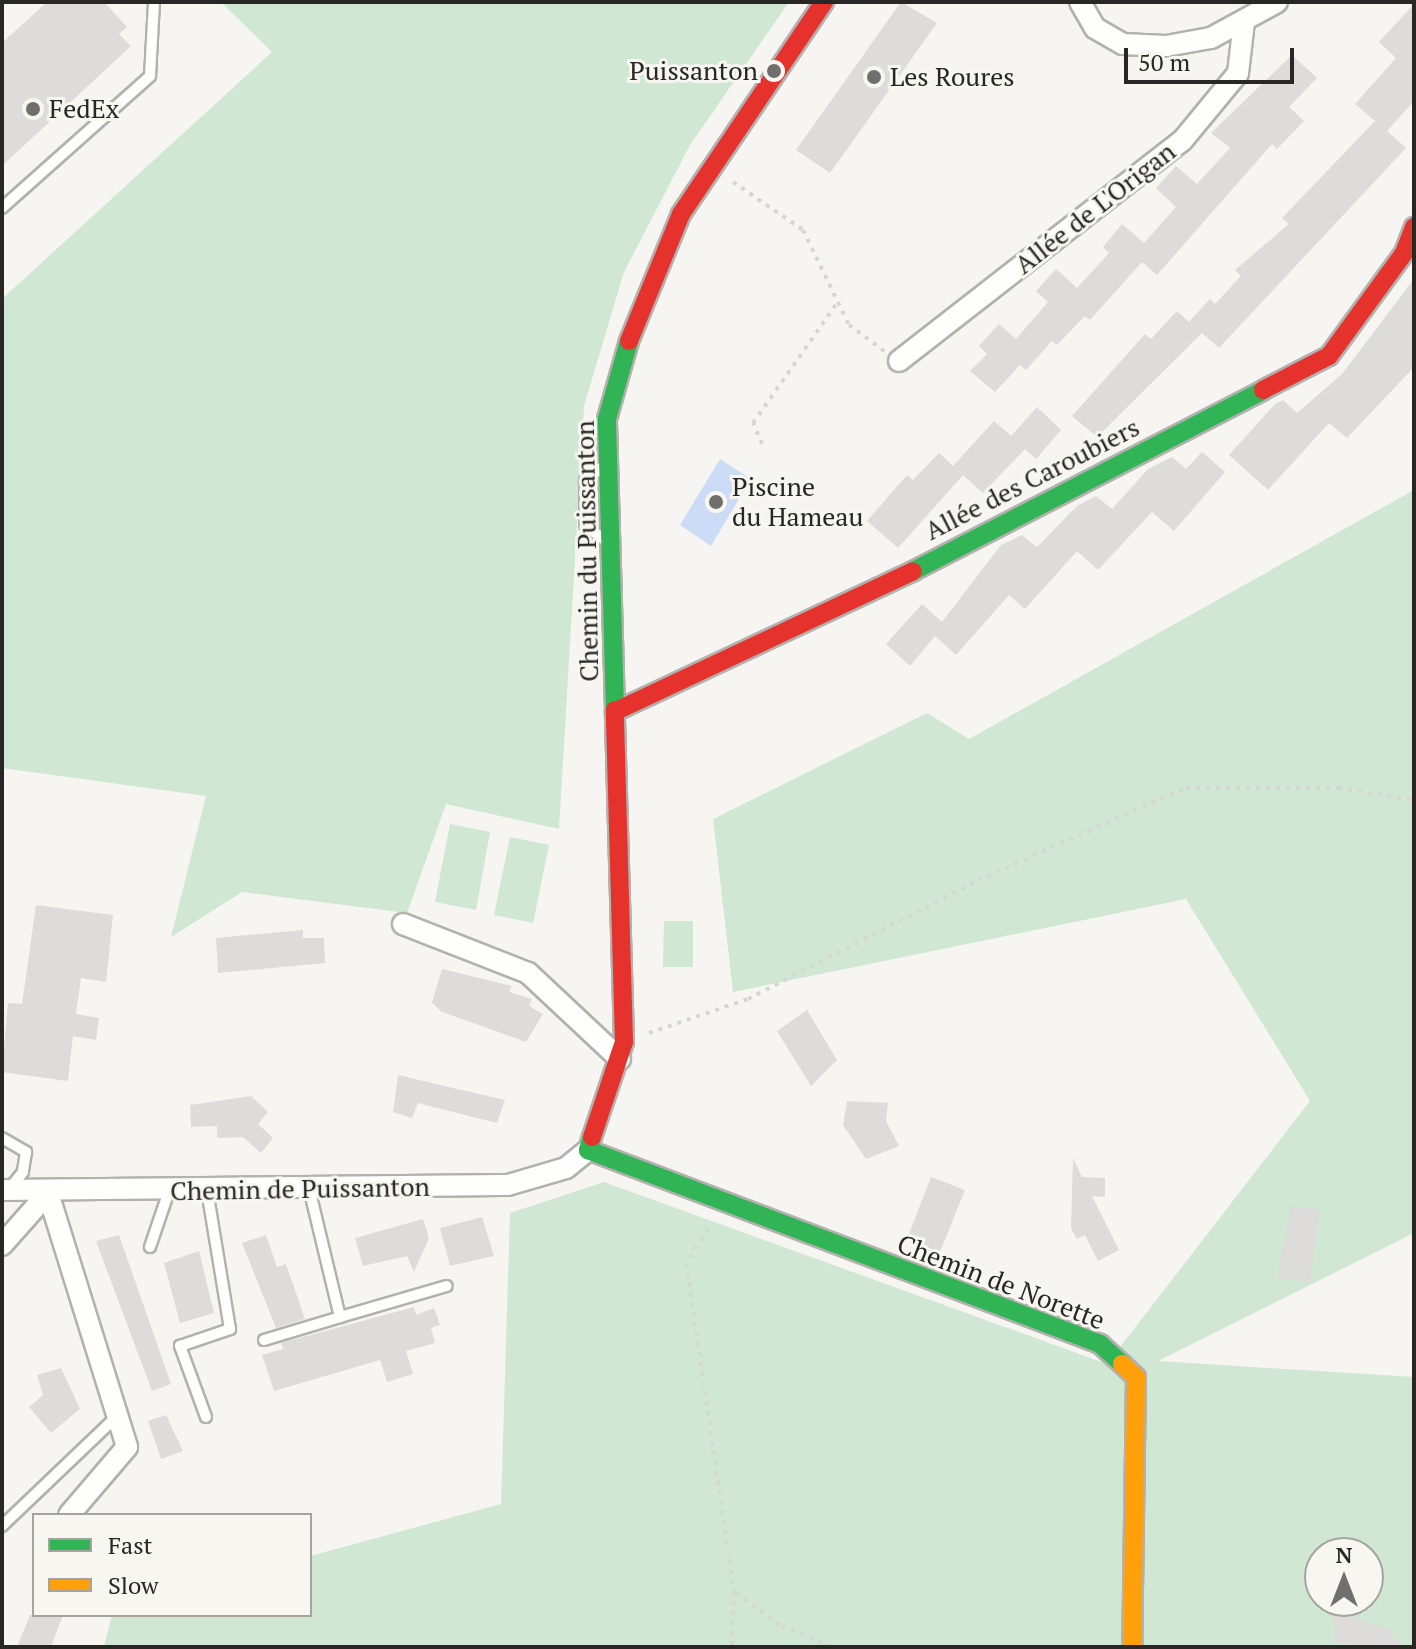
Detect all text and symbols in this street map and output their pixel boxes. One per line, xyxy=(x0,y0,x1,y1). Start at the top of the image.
scale bar xyxy=(1128,32,1298,82)
text: 50 m xyxy=(1138,46,1190,78)
place label: Puissanton xyxy=(629,55,758,87)
place label: Les Roures xyxy=(890,61,1015,93)
marker: Puissanton xyxy=(765,62,783,80)
marker: Les Roures xyxy=(865,68,883,86)
place label: FedEx xyxy=(49,93,119,125)
marker: FedEx xyxy=(24,100,42,118)
street label: Allée de L'Origan xyxy=(1008,136,1182,280)
street label: Allée des Caroubiers xyxy=(920,411,1144,547)
street label: Chemin du Puissanton xyxy=(569,420,605,682)
place label: Piscine du Hameau xyxy=(732,471,863,532)
marker: Piscine du Hameau xyxy=(707,493,725,511)
street label: Chemin de Puissanton xyxy=(170,1171,430,1207)
street label: Chemin de Norette xyxy=(893,1228,1109,1336)
legend xyxy=(32,1513,312,1617)
text: Fast xyxy=(108,1529,152,1561)
north arrow xyxy=(1304,1537,1384,1617)
text: N xyxy=(1336,1540,1352,1569)
text: Slow xyxy=(108,1569,159,1601)

